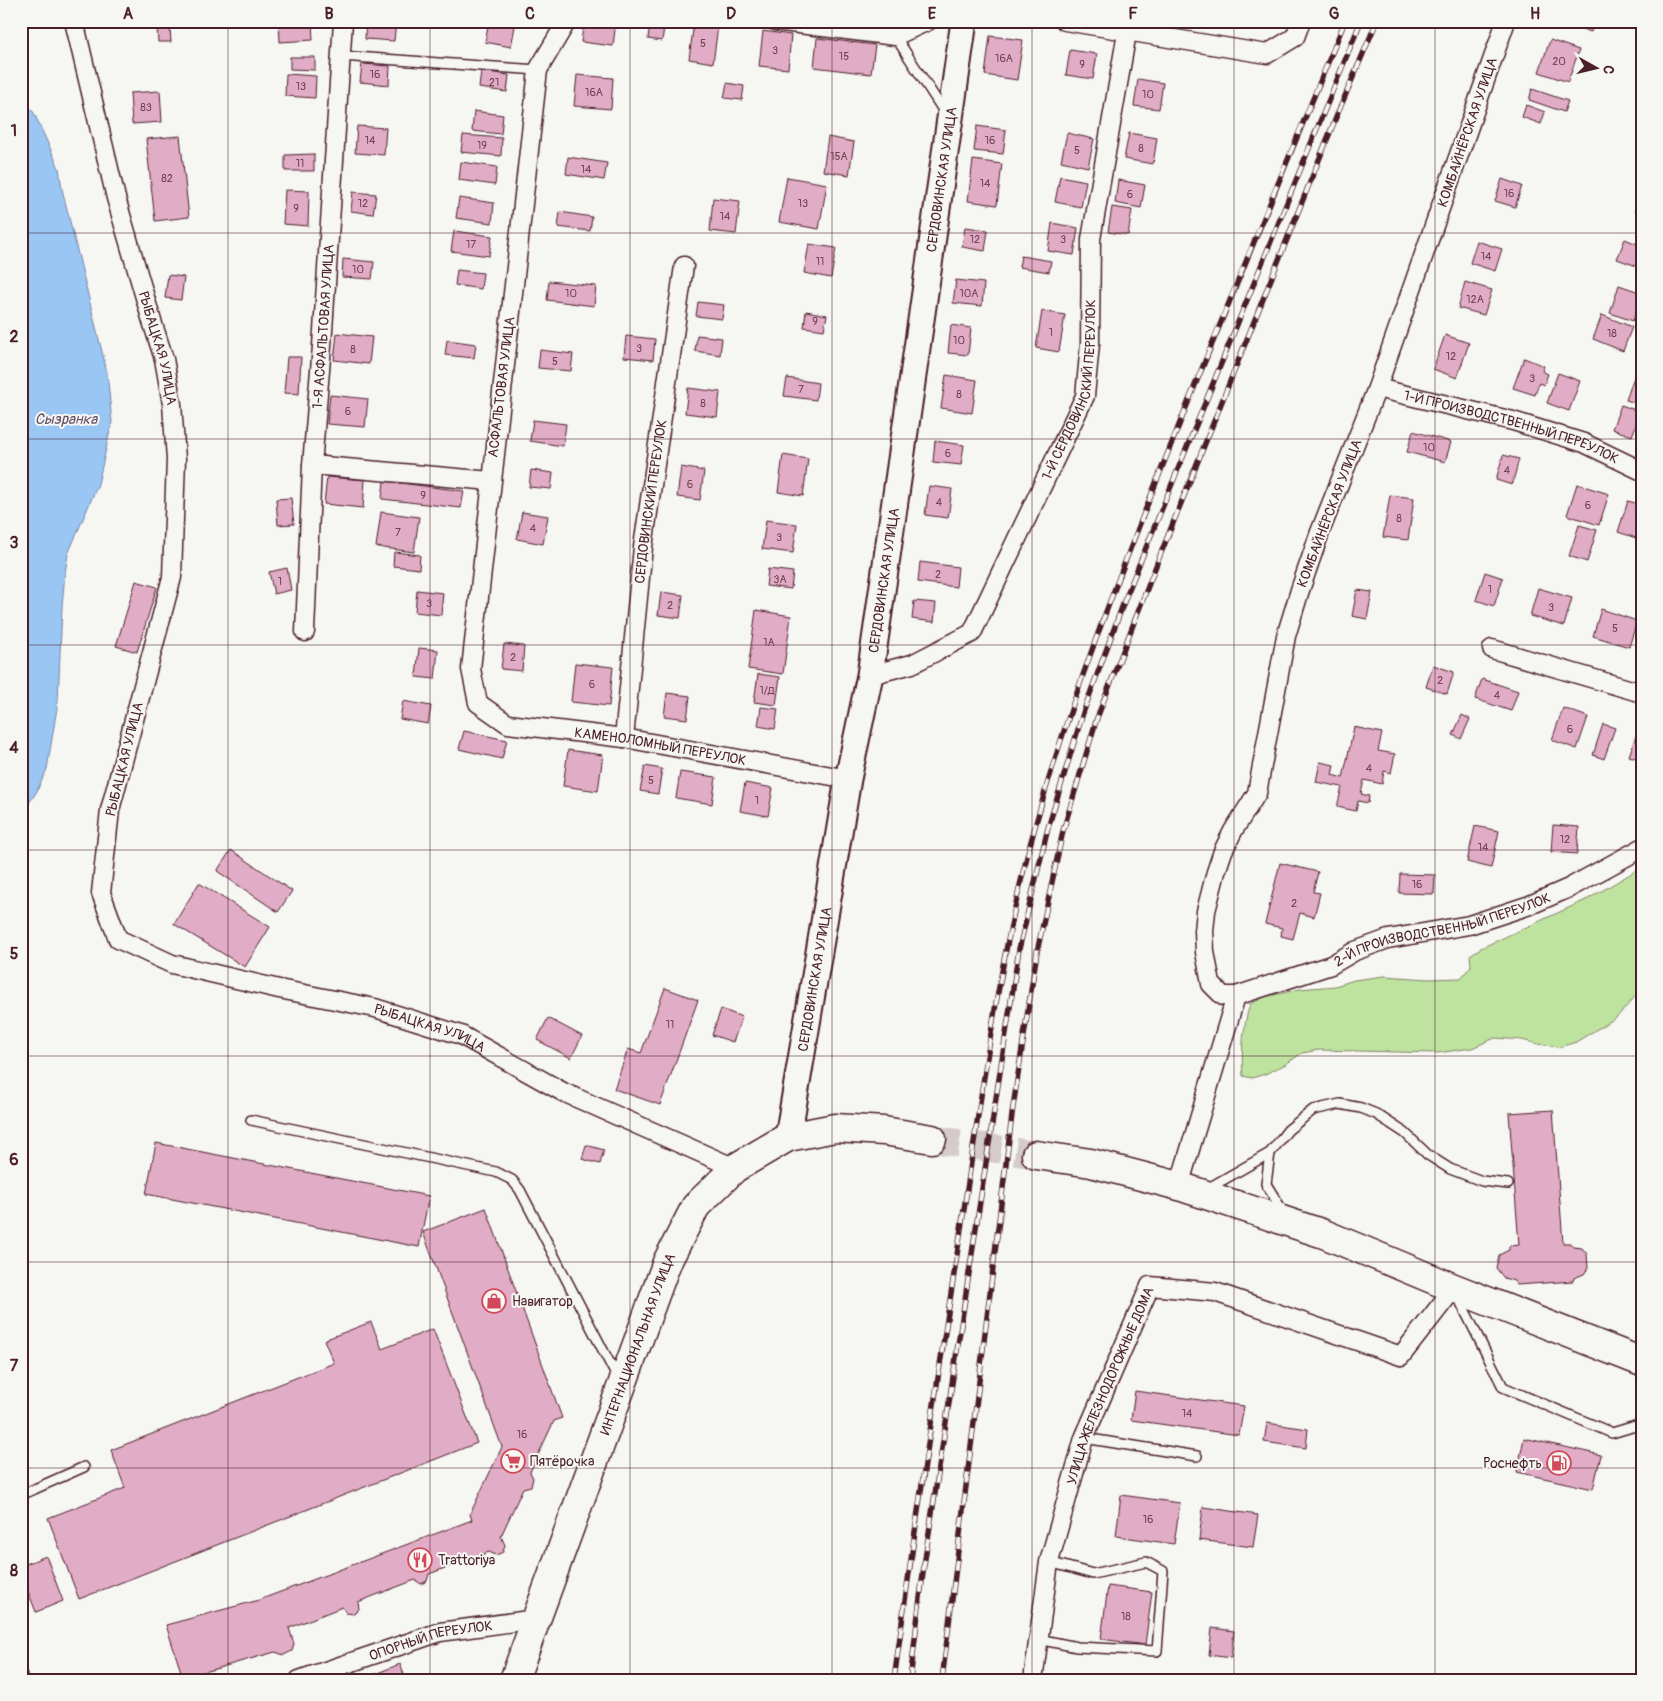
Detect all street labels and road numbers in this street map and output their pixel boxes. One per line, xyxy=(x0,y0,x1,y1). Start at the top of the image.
street label: КОМБАЙНЁРСКАЯ УЛИЦА xyxy=(1434,55,1501,209)
street label: СЕРДОВИНСКАЯ УЛИЦА xyxy=(923,106,961,253)
street label: 1-Я АСФАЛЬТОВАЯ УЛИЦА xyxy=(309,244,338,409)
street label: РЫБАЦКАЯ УЛИЦА xyxy=(135,289,180,406)
street label: 1-Й СЕРДОВИНСКИЙ ПЕРЕУЛОК xyxy=(1038,299,1099,483)
street label: АСФАЛЬТОВАЯ УЛИЦА xyxy=(484,316,519,459)
street label: 1-Й ПРОИЗВОДСТВЕННЫЙ ПЕРЕУЛОК xyxy=(1402,387,1621,467)
street label: СЕРДОВИНСКИЙ ПЕРЕУЛОК xyxy=(631,418,671,584)
street label: КОМБАЙНЁРСКАЯ УЛИЦА xyxy=(1293,437,1366,590)
street label: СЕРДОВИНСКАЯ УЛИЦА xyxy=(865,507,903,654)
street label: РЫБАЦКАЯ УЛИЦА xyxy=(102,700,147,818)
street label: КАМЕНОЛОМНЫЙ ПЕРЕУЛОК xyxy=(574,724,747,769)
street label: 2-Й ПРОИЗВОДСТВЕННЫЙ ПЕРЕУЛОК xyxy=(1331,889,1553,970)
street label: СЕРДОВИНСКАЯ УЛИЦА xyxy=(794,906,835,1053)
street label: РЫБАЦКАЯ УЛИЦА xyxy=(372,1000,488,1056)
street label: ИНТЕРНАЦИОНАЛЬНАЯ УЛИЦА xyxy=(596,1250,679,1437)
street label: УЛИЦА ЖЕЛЕЗНОДОРОЖНЫЕ ДОМА xyxy=(1063,1284,1158,1487)
street label: ОПОРНЫЙ ПЕРЕУЛОК xyxy=(367,1617,493,1665)

